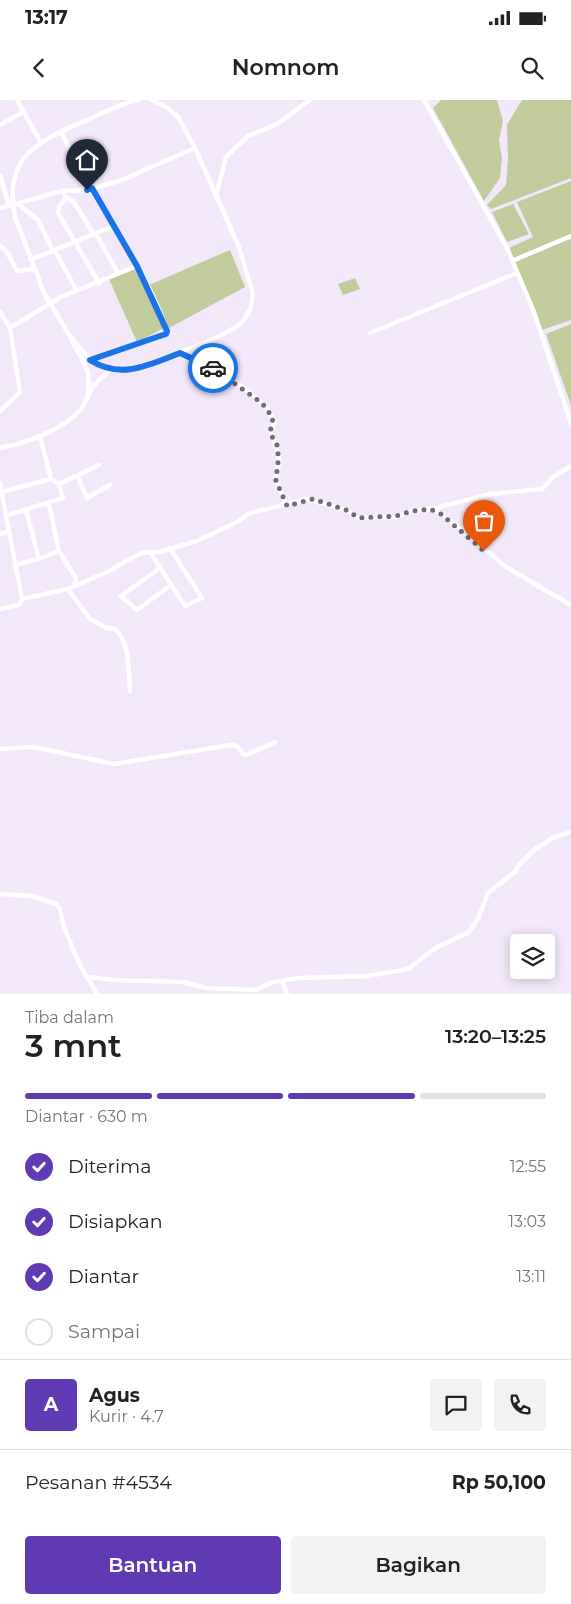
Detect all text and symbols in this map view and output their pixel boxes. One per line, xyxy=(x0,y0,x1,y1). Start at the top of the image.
text: 13:17 xyxy=(25,6,68,29)
icon: back xyxy=(25,54,53,82)
text: Nomnom xyxy=(232,54,339,81)
icon: search xyxy=(518,54,546,82)
pin xyxy=(66,139,108,190)
icon: home xyxy=(73,146,101,174)
courier xyxy=(188,343,238,393)
icon: car xyxy=(199,354,227,382)
pin xyxy=(463,500,505,551)
icon: bag xyxy=(470,507,498,535)
map controls xyxy=(510,934,555,979)
button: layers xyxy=(510,934,555,979)
text: Tiba dalam xyxy=(25,1008,114,1027)
text: 13:20–13:25 xyxy=(445,1025,546,1048)
text: 3 mnt xyxy=(25,1026,122,1065)
text: Diantar · 630 m xyxy=(25,1107,148,1126)
icon: check xyxy=(25,1153,53,1181)
text: Diterima xyxy=(68,1155,151,1178)
text: 12:55 xyxy=(510,1157,546,1176)
icon: check xyxy=(25,1208,53,1236)
text: Disiapkan xyxy=(68,1210,163,1233)
text: 13:03 xyxy=(508,1212,546,1231)
icon: check xyxy=(25,1263,53,1291)
text: Diantar xyxy=(68,1265,139,1288)
text: 13:11 xyxy=(516,1267,546,1286)
text: Sampai xyxy=(68,1320,140,1343)
button: chat xyxy=(430,1379,482,1431)
button: phone xyxy=(494,1379,546,1431)
text: Agus xyxy=(89,1384,140,1407)
text: A xyxy=(44,1393,58,1416)
text: Kurir · 4.7 xyxy=(89,1407,164,1426)
text: Pesanan #4534 xyxy=(25,1471,172,1494)
text: Rp 50,100 xyxy=(452,1471,546,1494)
button: Bantuan xyxy=(25,1536,281,1594)
button: Bagikan xyxy=(291,1536,546,1594)

